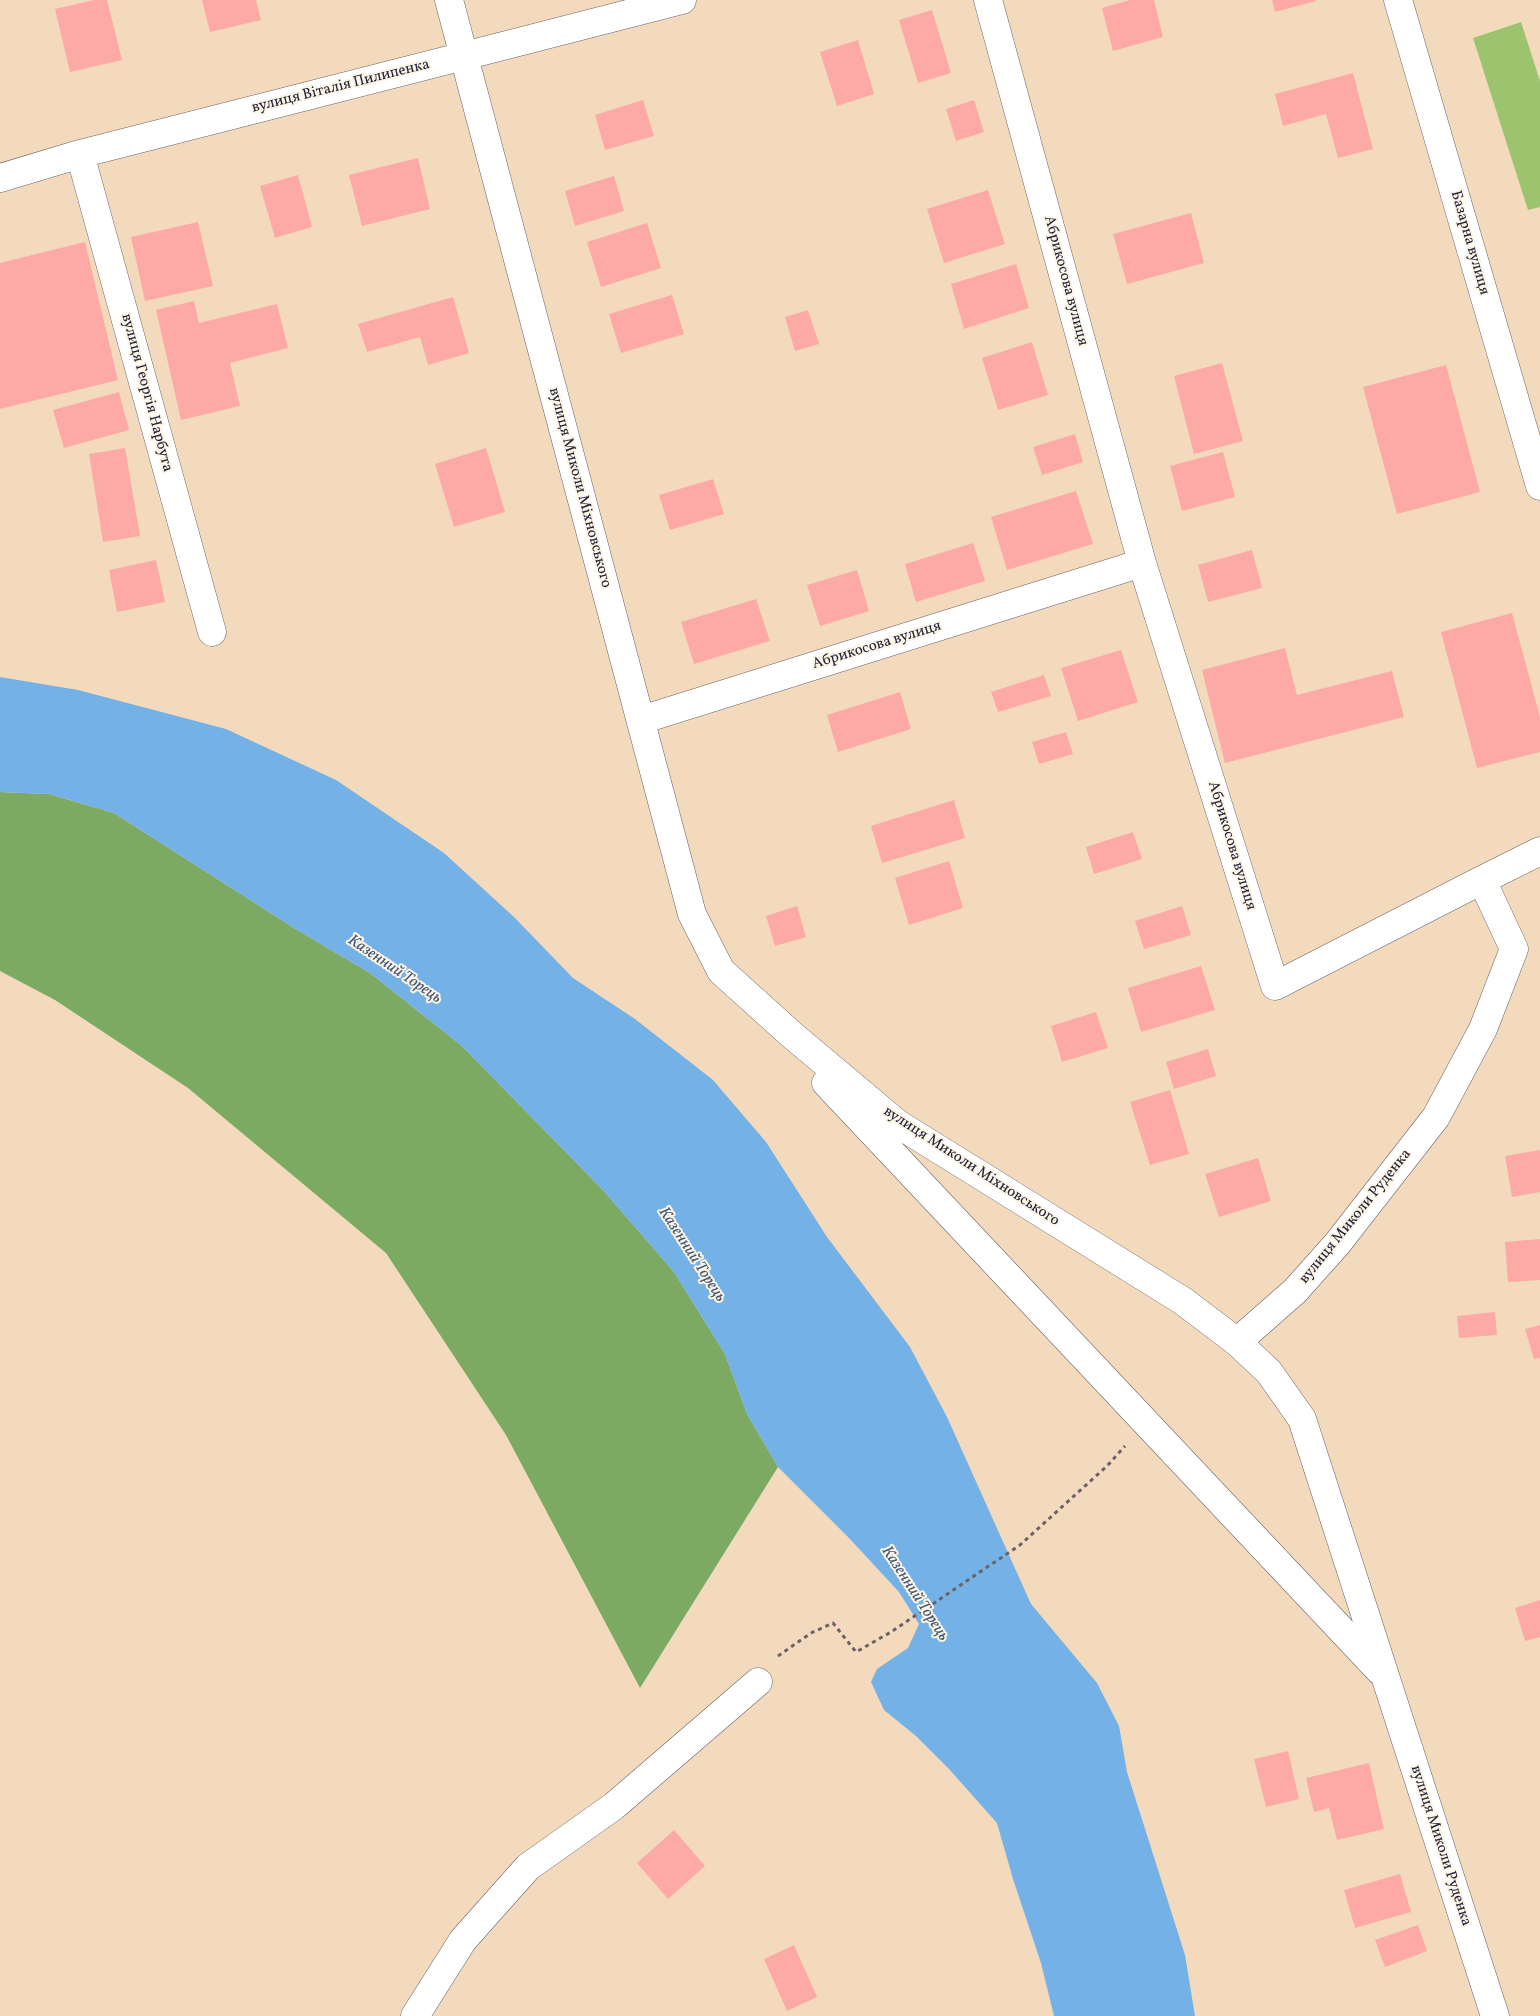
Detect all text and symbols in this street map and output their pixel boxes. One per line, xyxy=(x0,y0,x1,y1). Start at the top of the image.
street label: вулиця Віталія Пилипенка xyxy=(250,56,432,118)
street label: Базарна вулиця xyxy=(1446,189,1492,297)
street label: Абрикосова вулиця xyxy=(1039,214,1091,348)
street label: вулиця Георгія Нарбута xyxy=(116,312,176,474)
street label: вулиця Миколи Міхновського xyxy=(544,386,614,590)
street label: Абрикосова вулиця xyxy=(810,618,944,674)
street label: Абрикосова вулиця xyxy=(1203,779,1259,913)
water label: Казенний Торець xyxy=(343,932,445,1008)
street label: вулиця Миколи Міхновського xyxy=(880,1103,1062,1231)
street label: вулиця Миколи Руденка xyxy=(1296,1146,1416,1288)
water label: Казенний Торець xyxy=(653,1204,729,1306)
water label: Казенний Торець xyxy=(876,1543,952,1645)
street label: вулиця Миколи Руденка xyxy=(1406,1763,1474,1929)

